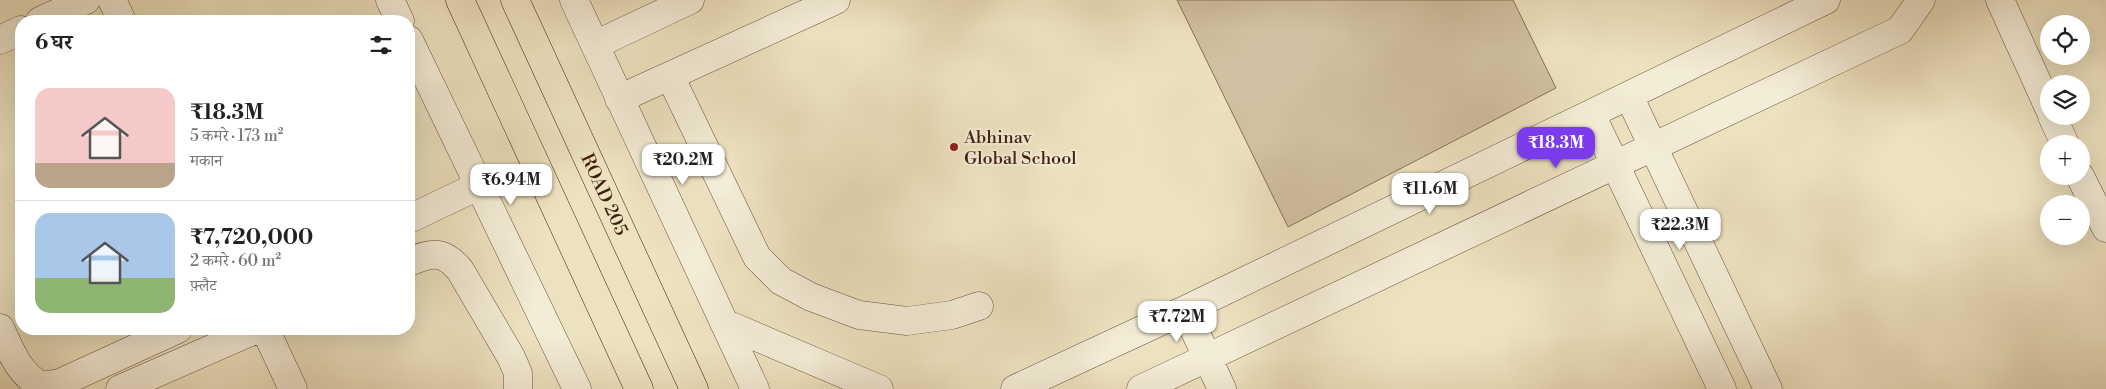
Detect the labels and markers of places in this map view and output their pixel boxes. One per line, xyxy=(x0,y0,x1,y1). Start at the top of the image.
place label: Abhinav Global School xyxy=(963,126,1077,170)
pin: ₹18.3M xyxy=(1515,126,1597,169)
marker: Abhinav Global School xyxy=(948,141,960,153)
pin: ₹20.2M xyxy=(642,144,724,186)
pin: ₹6.94M xyxy=(470,164,552,206)
pin: ₹11.6M xyxy=(1389,172,1471,215)
pin: ₹22.3M xyxy=(1639,208,1721,251)
pin: ₹7.72M xyxy=(1136,300,1218,343)

